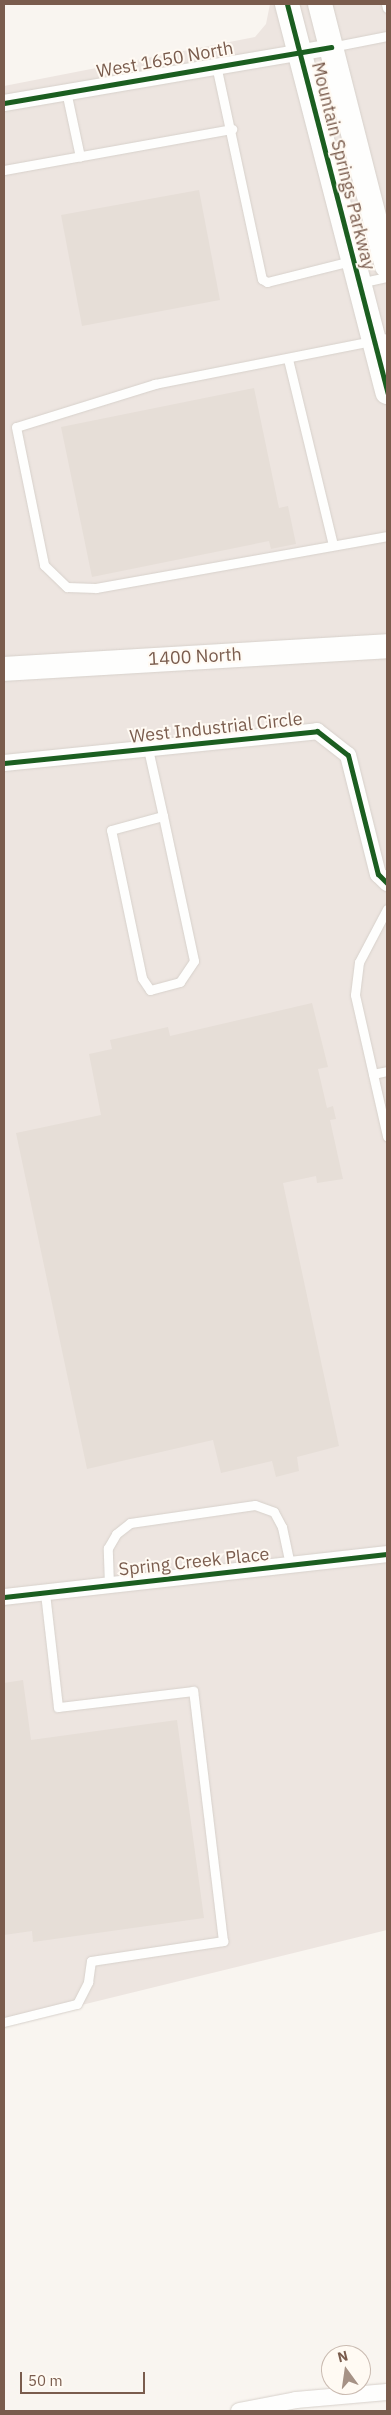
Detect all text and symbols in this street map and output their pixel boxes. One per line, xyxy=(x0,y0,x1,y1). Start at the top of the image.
street label: West 1650 North xyxy=(95,37,235,83)
street label: Mountain Springs Parkway xyxy=(307,60,379,272)
street label: 1400 North xyxy=(148,644,242,670)
street label: West Industrial Circle xyxy=(128,708,304,748)
street label: Spring Creek Place xyxy=(118,1543,270,1581)
north arrow xyxy=(321,2345,371,2395)
text: N xyxy=(336,2346,350,2366)
scale bar xyxy=(22,2362,148,2394)
text: 50 m xyxy=(28,2371,63,2390)

